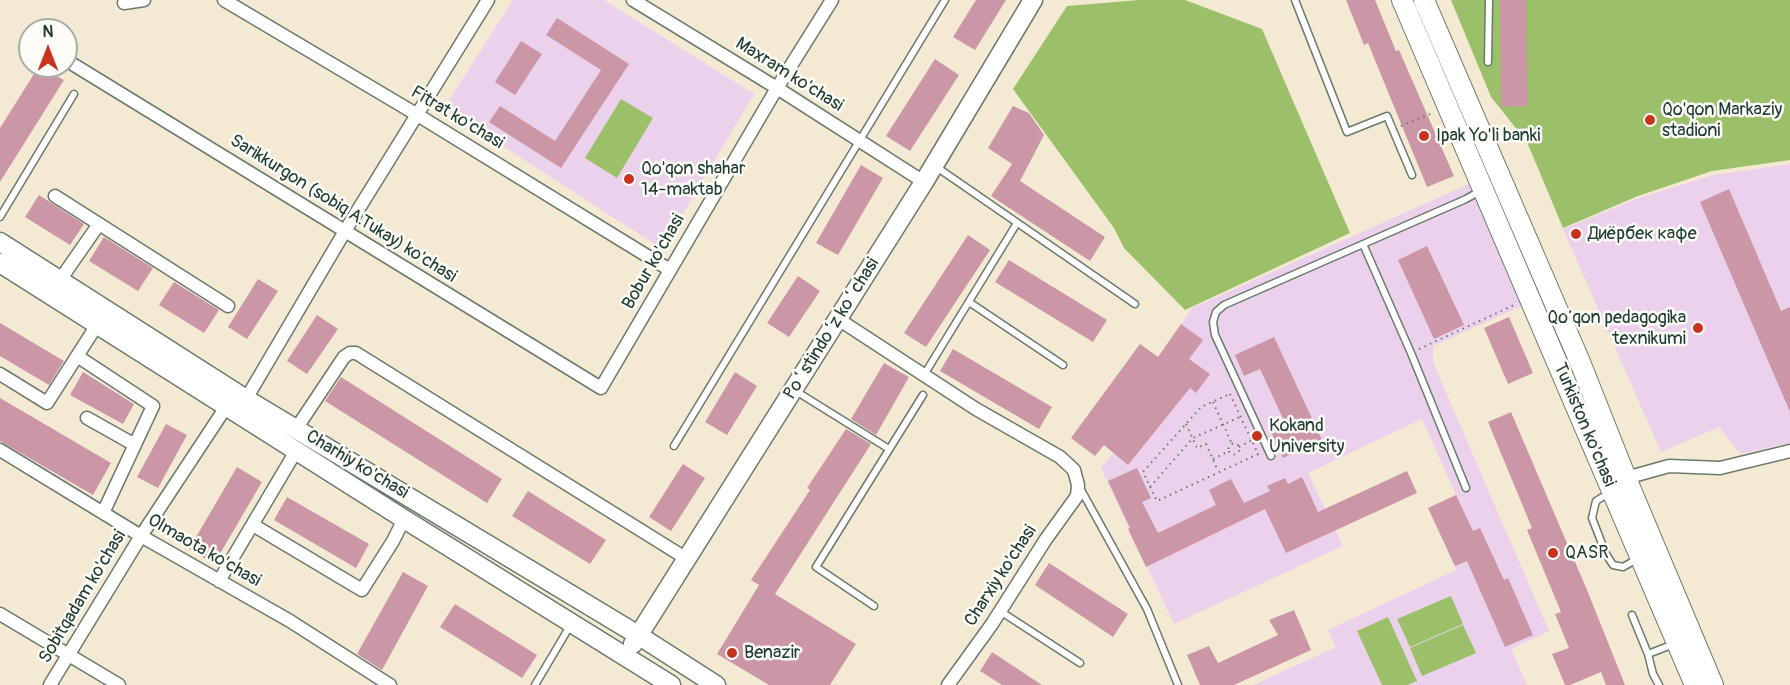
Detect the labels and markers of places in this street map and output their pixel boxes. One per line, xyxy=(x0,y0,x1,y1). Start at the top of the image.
place label: Qo'qon Markaziy stadioni xyxy=(1662,99,1782,142)
marker: Qo'qon Markaziy stadioni xyxy=(1643,113,1657,127)
place label: Ipak Yo'li banki xyxy=(1436,125,1540,147)
marker: Ipak Yo'li banki xyxy=(1417,129,1431,143)
place label: Qo'qon shahar 14-maktab xyxy=(641,158,745,201)
marker: Qo'qon shahar 14-maktab xyxy=(622,172,636,186)
place label: Диёрбек кафе xyxy=(1588,223,1697,245)
marker: Диёрбек кафе xyxy=(1569,227,1583,241)
place label: Qo‘qon pedagogika texnikumi xyxy=(1547,307,1686,350)
marker: Qo‘qon pedagogika texnikumi xyxy=(1691,321,1705,335)
place label: Kokand University xyxy=(1269,415,1344,458)
marker: Kokand University xyxy=(1250,429,1264,443)
place label: QASR xyxy=(1565,542,1609,564)
marker: QASR xyxy=(1546,546,1560,560)
place label: Benazir xyxy=(744,642,800,664)
marker: Benazir xyxy=(725,646,739,660)

